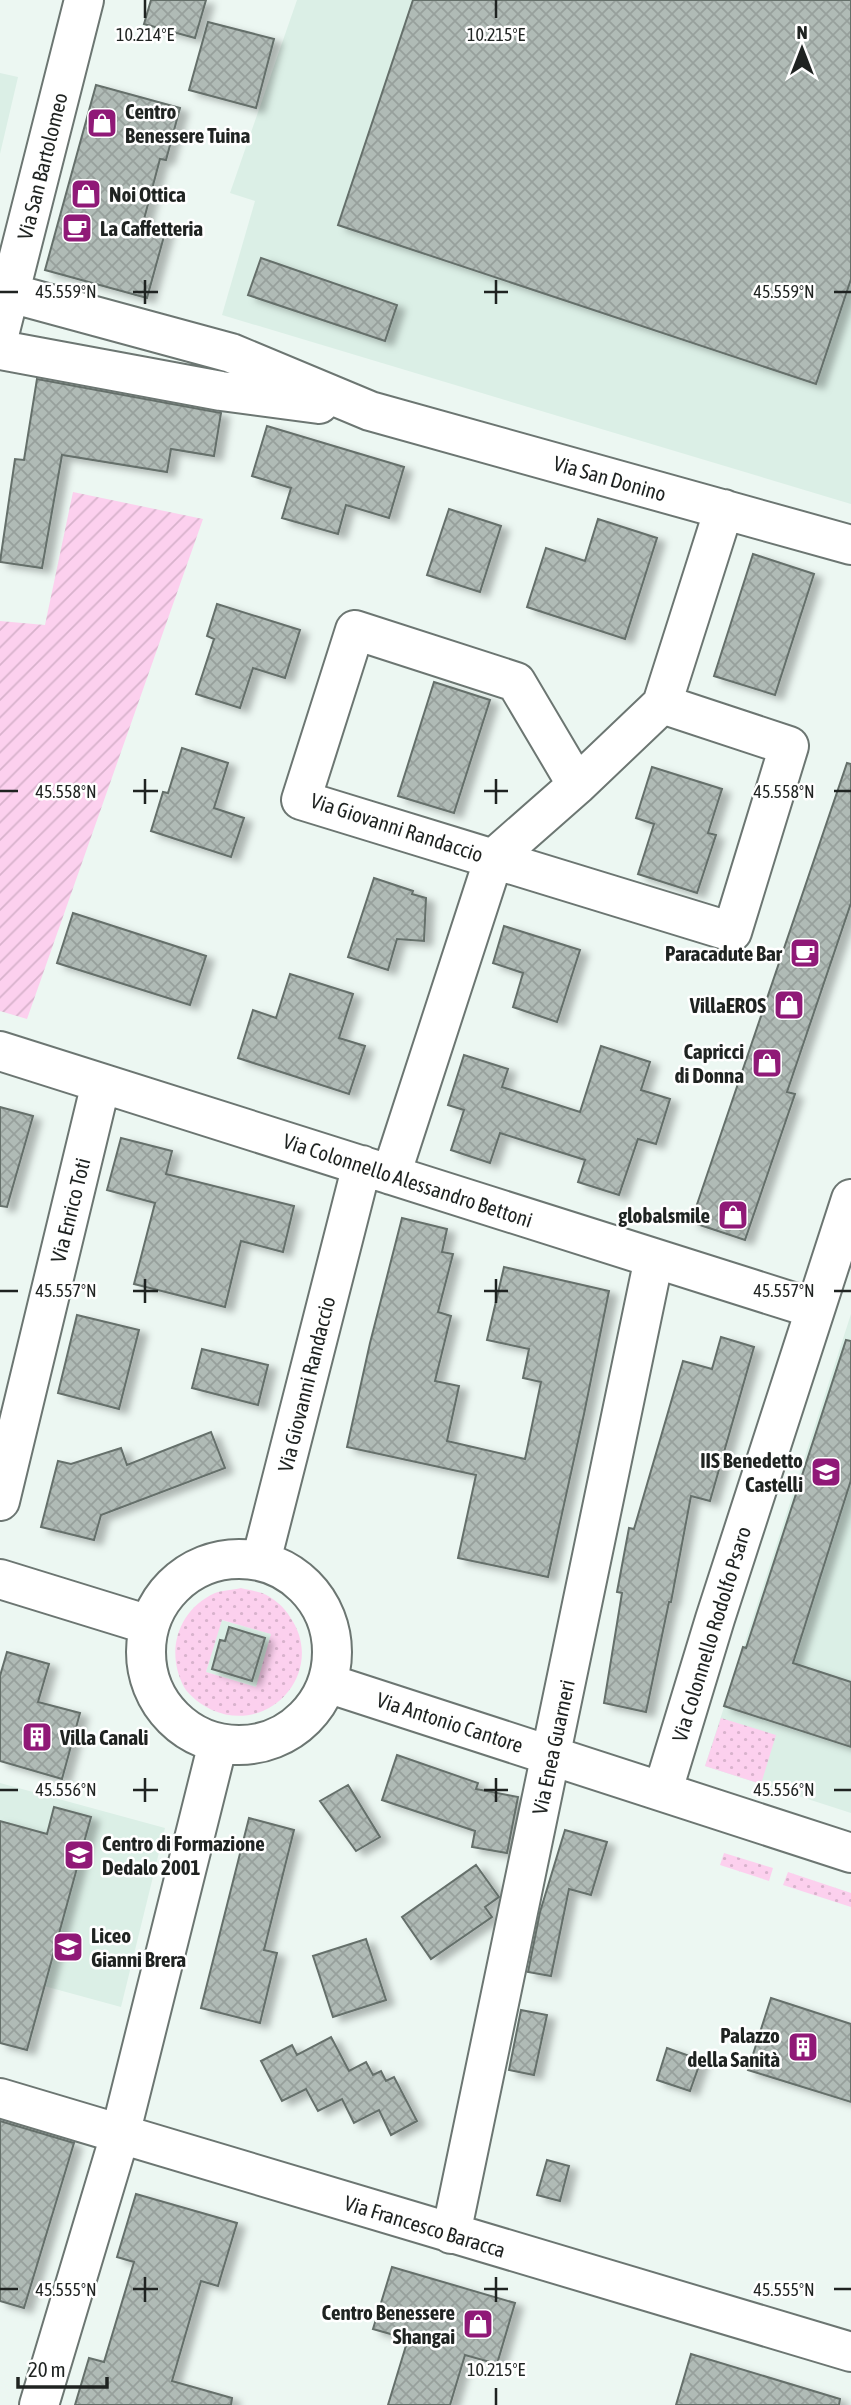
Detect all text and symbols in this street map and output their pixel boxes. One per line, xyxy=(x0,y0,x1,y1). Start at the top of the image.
north arrow xyxy=(767,14,837,84)
text: N xyxy=(796,21,808,43)
text: 10.214°E xyxy=(116,24,174,45)
text: 10.215°E xyxy=(467,24,525,45)
street label: Via San Bartolomeo xyxy=(12,90,72,242)
place label: Centro Benessere Tuina xyxy=(125,99,250,147)
shop icon: Centro Benessere Tuina xyxy=(85,106,119,140)
shop icon: Noi Ottica xyxy=(69,177,103,211)
place label: Noi Ottica xyxy=(109,182,186,206)
cafe icon: La Caffetteria xyxy=(60,211,94,245)
place label: La Caffetteria xyxy=(100,216,203,240)
text: 45.559°N xyxy=(35,281,97,302)
text: 45.559°N xyxy=(753,281,815,302)
street label: Via San Donino xyxy=(551,450,669,506)
text: 45.558°N xyxy=(35,781,97,802)
text: 45.558°N xyxy=(753,781,815,802)
street label: Via Giovanni Randaccio xyxy=(308,788,486,866)
cafe icon: Paracadute Bar xyxy=(788,936,822,970)
place label: Paracadute Bar xyxy=(665,941,783,965)
shop icon: VillaEROS xyxy=(772,988,806,1022)
place label: VillaEROS xyxy=(689,993,766,1017)
place label: Capricci di Donna xyxy=(675,1039,744,1087)
shop icon: Capricci di Donna xyxy=(750,1046,784,1080)
street label: Via Colonnello Alessandro Bettoni xyxy=(280,1128,536,1232)
street label: Via Enrico Toti xyxy=(45,1155,95,1265)
shop icon: globalsmile xyxy=(716,1198,750,1232)
place label: globalsmile xyxy=(618,1203,710,1227)
text: 45.557°N xyxy=(35,1280,97,1301)
text: 45.557°N xyxy=(753,1280,815,1301)
street label: Via Giovanni Randaccio xyxy=(273,1294,339,1474)
place label: IIS Benedetto Castelli xyxy=(700,1448,803,1496)
school or university icon: IIS Benedetto Castelli xyxy=(809,1455,843,1489)
street label: Via Colonnello Rodolfo Psaro xyxy=(667,1524,755,1744)
street label: Via Enea Guarneri xyxy=(527,1677,579,1817)
street label: Via Antonio Cantore xyxy=(374,1687,526,1757)
building icon: Villa Canali xyxy=(20,1720,54,1754)
place label: Villa Canali xyxy=(59,1725,148,1749)
text: 45.556°N xyxy=(35,1779,97,1800)
text: 45.556°N xyxy=(753,1779,815,1800)
place label: Centro di Formazione Dedalo 2001 xyxy=(102,1831,265,1879)
school or university icon: Centro di Formazione Dedalo 2001 xyxy=(62,1838,96,1872)
place label: Liceo Gianni Brera xyxy=(91,1923,186,1971)
school or university icon: Liceo Gianni Brera xyxy=(51,1930,85,1964)
place label: Palazzo della Sanità xyxy=(687,2023,780,2071)
building icon: Palazzo della Sanità xyxy=(786,2030,820,2064)
street label: Via Francesco Baracca xyxy=(341,2190,509,2262)
text: 45.555°N xyxy=(35,2279,97,2300)
text: 45.555°N xyxy=(753,2279,815,2300)
place label: Centro Benessere Shangai xyxy=(322,2300,455,2348)
shop icon: Centro Benessere Shangai xyxy=(461,2307,495,2341)
scale bar xyxy=(18,2346,107,2390)
text: 20 m xyxy=(28,2357,66,2381)
text: 10.215°E xyxy=(467,2359,525,2380)

